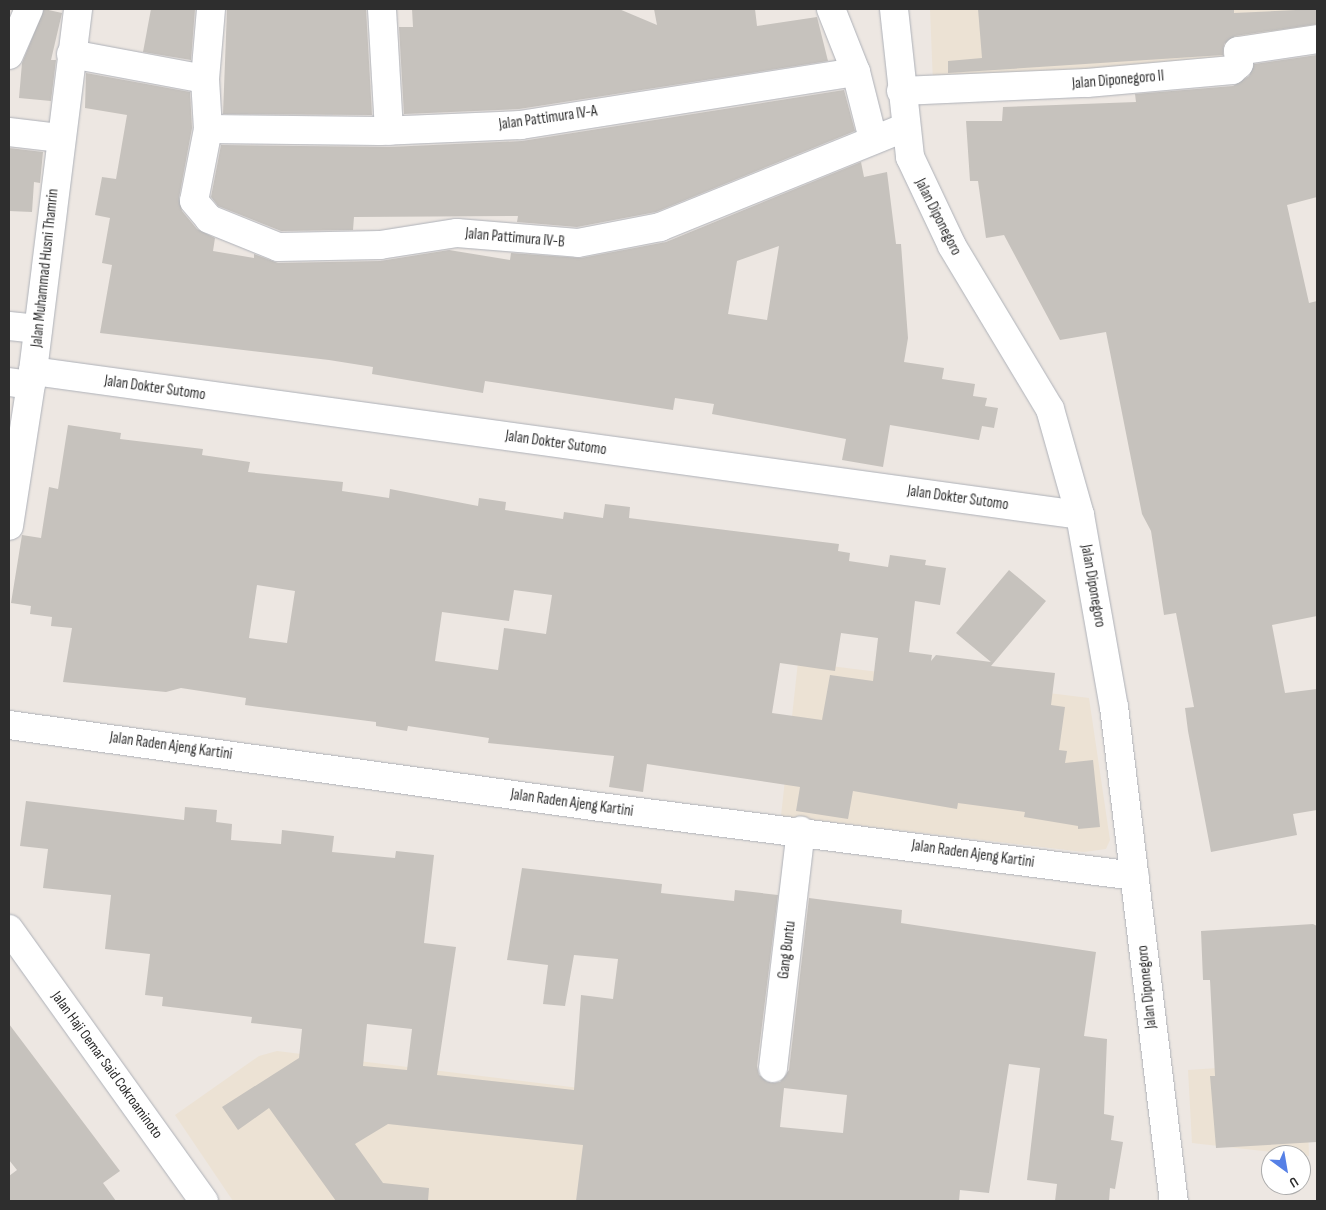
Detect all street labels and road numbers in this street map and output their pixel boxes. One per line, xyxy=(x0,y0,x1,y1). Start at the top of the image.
street label: Jalan Diponegoro II xyxy=(1071,67,1165,93)
street label: Jalan Pattimura IV-A xyxy=(498,102,598,134)
street label: Jalan Diponegoro xyxy=(911,176,965,258)
street label: Jalan Muhammad Husni Thamrin xyxy=(28,188,62,348)
street label: Jalan Pattimura IV-B xyxy=(465,225,565,251)
street label: Jalan Dokter Sutomo xyxy=(103,372,207,404)
street label: Jalan Dokter Sutomo xyxy=(504,427,608,459)
street label: Jalan Dokter Sutomo xyxy=(906,482,1010,514)
street label: Jalan Diponegoro xyxy=(1077,543,1109,629)
street label: Jalan Raden Ajeng Kartini xyxy=(109,728,233,764)
street label: Jalan Raden Ajeng Kartini xyxy=(510,785,634,821)
street label: Jalan Raden Ajeng Kartini xyxy=(911,836,1035,872)
street label: Gang Buntu xyxy=(775,920,799,980)
street label: Jalan Diponegoro xyxy=(1134,944,1160,1030)
street label: Jalan Haji Oemar Said Cokroaminoto xyxy=(48,988,166,1142)

